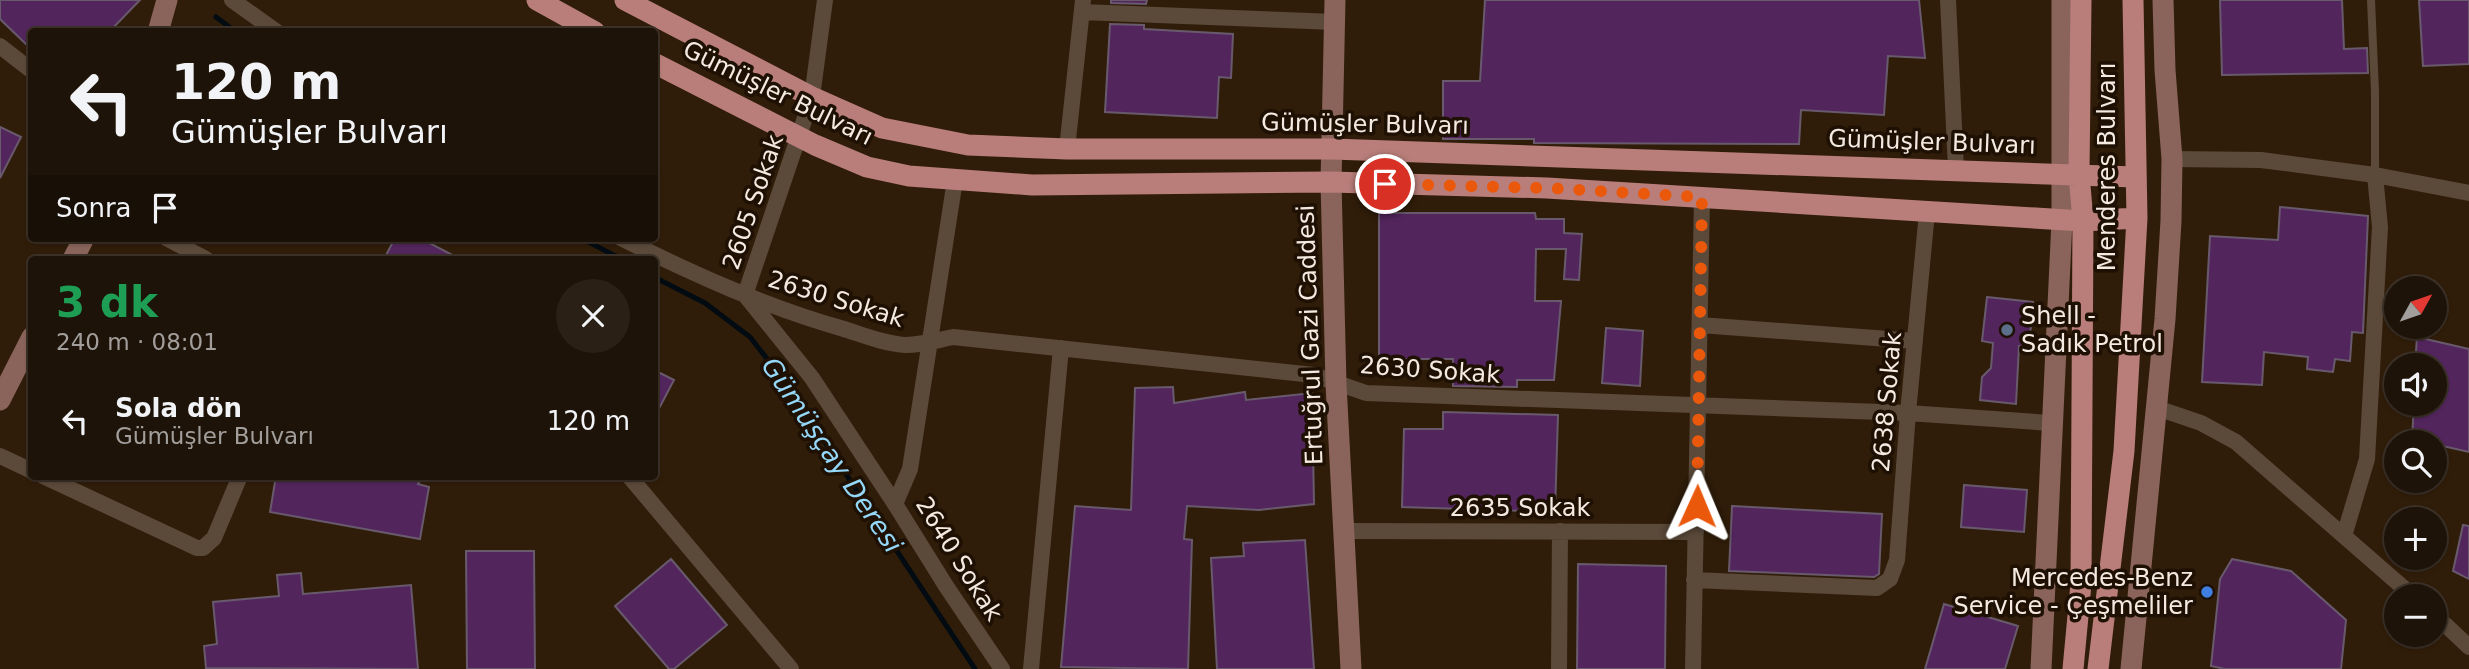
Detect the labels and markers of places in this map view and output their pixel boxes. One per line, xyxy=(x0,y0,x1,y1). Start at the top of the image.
pin xyxy=(1355,154,1415,214)
place label: Shell - Sadık Petrol xyxy=(2021,302,2163,358)
marker: Shell - Sadık Petrol xyxy=(1999,322,2015,338)
place label: Mercedes-Benz Service - Çeşmeliler xyxy=(1954,564,2193,620)
marker: Mercedes-Benz Service - Çeşmeliler xyxy=(2199,584,2215,600)

